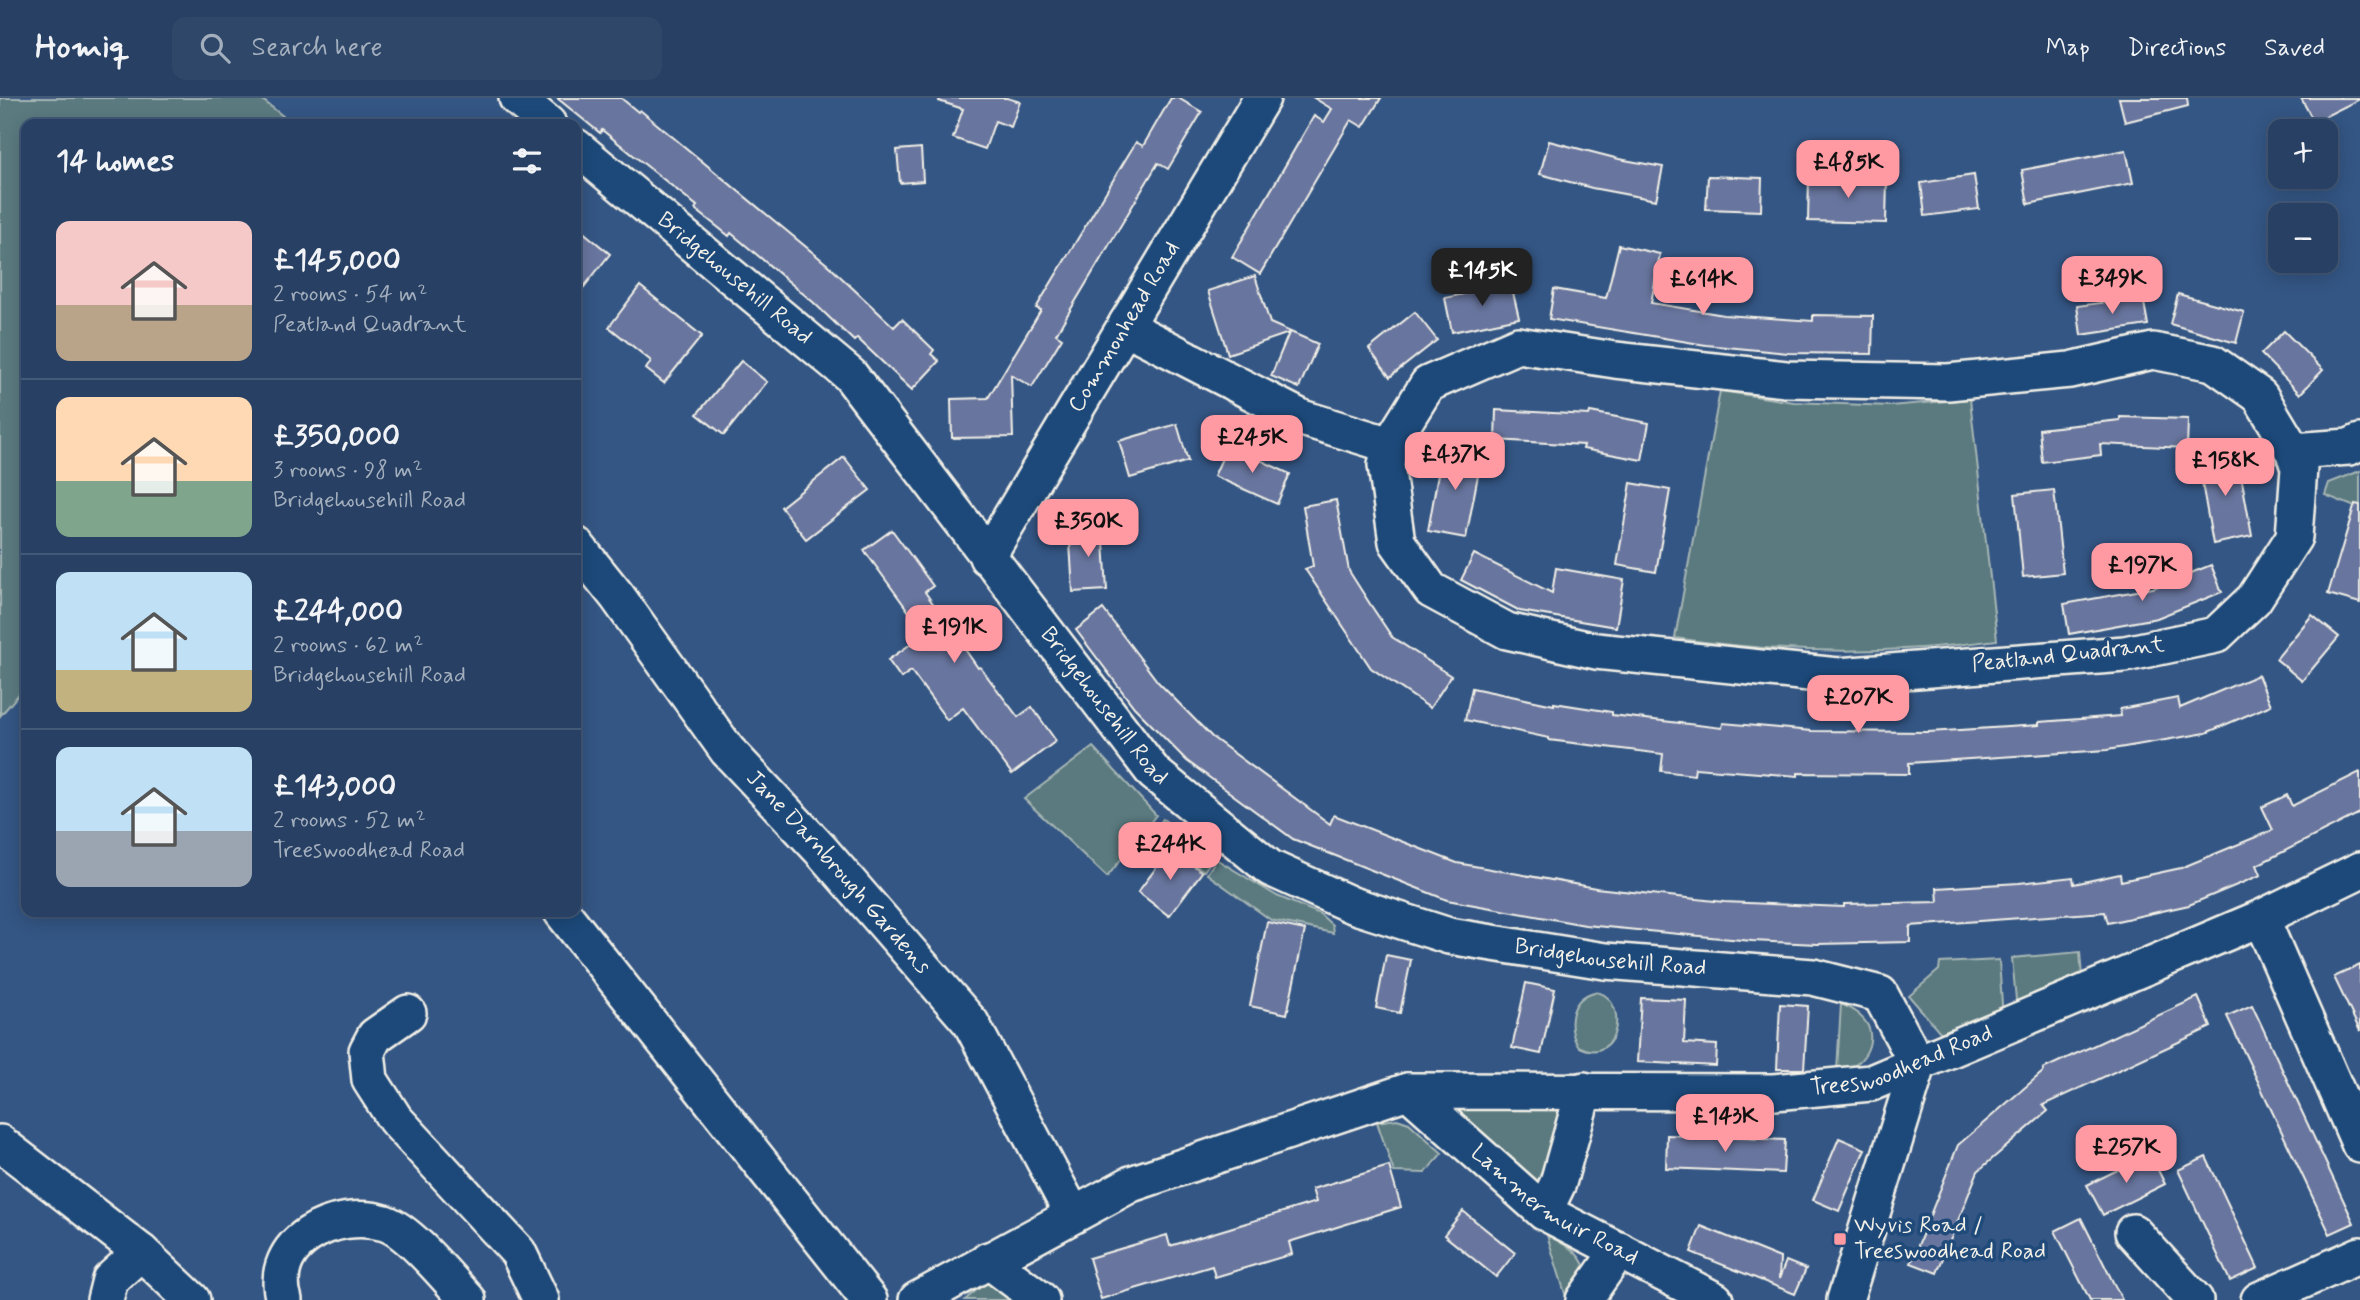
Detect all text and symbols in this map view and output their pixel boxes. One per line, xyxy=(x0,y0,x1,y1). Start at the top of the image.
search box xyxy=(172,17,662,80)
text: Homiq xyxy=(35,26,130,70)
icon: search xyxy=(196,29,234,67)
text: Search here xyxy=(252,31,382,65)
text: Map xyxy=(2046,33,2090,64)
text: Directions xyxy=(2128,33,2226,64)
text: Saved xyxy=(2264,33,2325,64)
map controls xyxy=(2268,119,2338,273)
button: + xyxy=(2268,119,2338,189)
pin: £485K xyxy=(1799,140,1897,200)
text: 14 homes xyxy=(56,142,174,181)
icon: filters xyxy=(508,142,546,180)
text: £485K xyxy=(1812,148,1884,178)
button: − xyxy=(2268,203,2338,273)
street label: Bridgehousehill Road xyxy=(651,206,818,352)
street label: Commonhead Road xyxy=(1062,236,1188,418)
text: £145,000 xyxy=(273,241,401,280)
pin: £145K xyxy=(1433,248,1531,308)
icon: home xyxy=(112,249,196,333)
text: £145K xyxy=(1447,256,1517,286)
pin: £349K xyxy=(2063,256,2161,316)
pin: £614K xyxy=(1654,258,1752,317)
text: £349K xyxy=(2078,264,2146,294)
text: £614K xyxy=(1669,265,1737,295)
text: 2 rooms · 54 m² xyxy=(273,280,427,310)
text: Peatland Quadrant xyxy=(273,310,466,340)
pin: £245K xyxy=(1203,416,1301,475)
text: £350,000 xyxy=(273,417,400,456)
text: £245K xyxy=(1217,423,1287,453)
icon: home xyxy=(112,425,196,509)
pin: £437K xyxy=(1406,432,1504,492)
pin: £158K xyxy=(2176,438,2274,498)
text: £437K xyxy=(1421,440,1489,470)
text: £158K xyxy=(2191,446,2259,476)
text: 3 rooms · 98 m² xyxy=(273,456,423,486)
text: Bridgehousehill Road xyxy=(273,486,466,516)
pin: £350K xyxy=(1039,500,1137,559)
text: £350K xyxy=(1054,507,1122,537)
pin: £197K xyxy=(2093,544,2191,603)
text: £197K xyxy=(2107,551,2177,581)
text: £244,000 xyxy=(273,592,403,631)
icon: home xyxy=(112,600,196,684)
pin: £191K xyxy=(905,606,1003,665)
text: £191K xyxy=(921,613,987,643)
street label: Bridgehousehill Road xyxy=(1033,621,1174,793)
street label: Peatland Quadrant xyxy=(1970,630,2166,680)
text: 2 rooms · 62 m² xyxy=(273,631,424,661)
text: Bridgehousehill Road xyxy=(273,661,466,691)
pin: £207K xyxy=(1809,676,1907,735)
text: £207K xyxy=(1823,683,1893,713)
street label: Jane Darnbrough Gardens xyxy=(739,764,937,981)
text: £143,000 xyxy=(273,767,396,806)
icon: home xyxy=(112,775,196,859)
text: 2 rooms · 52 m² xyxy=(273,806,426,836)
pin: £244K xyxy=(1121,822,1219,882)
text: £244K xyxy=(1134,830,1206,860)
text: Treeswoodhead Road xyxy=(273,836,465,866)
street label: Bridgehousehill Road xyxy=(1512,932,1707,984)
street label: Treeswoodhead Road xyxy=(1809,1018,1998,1104)
pin: £143K xyxy=(1676,1094,1774,1154)
text: £143K xyxy=(1692,1102,1758,1132)
pin: £257K xyxy=(2077,1126,2175,1185)
text: £257K xyxy=(2092,1133,2160,1163)
street label: Lammermuir Road xyxy=(1464,1138,1643,1273)
place label: Wyvis Road / Treeswoodhead Road xyxy=(1854,1211,2046,1267)
marker: Wyvis Road / Treeswoodhead Road xyxy=(1832,1231,1848,1247)

